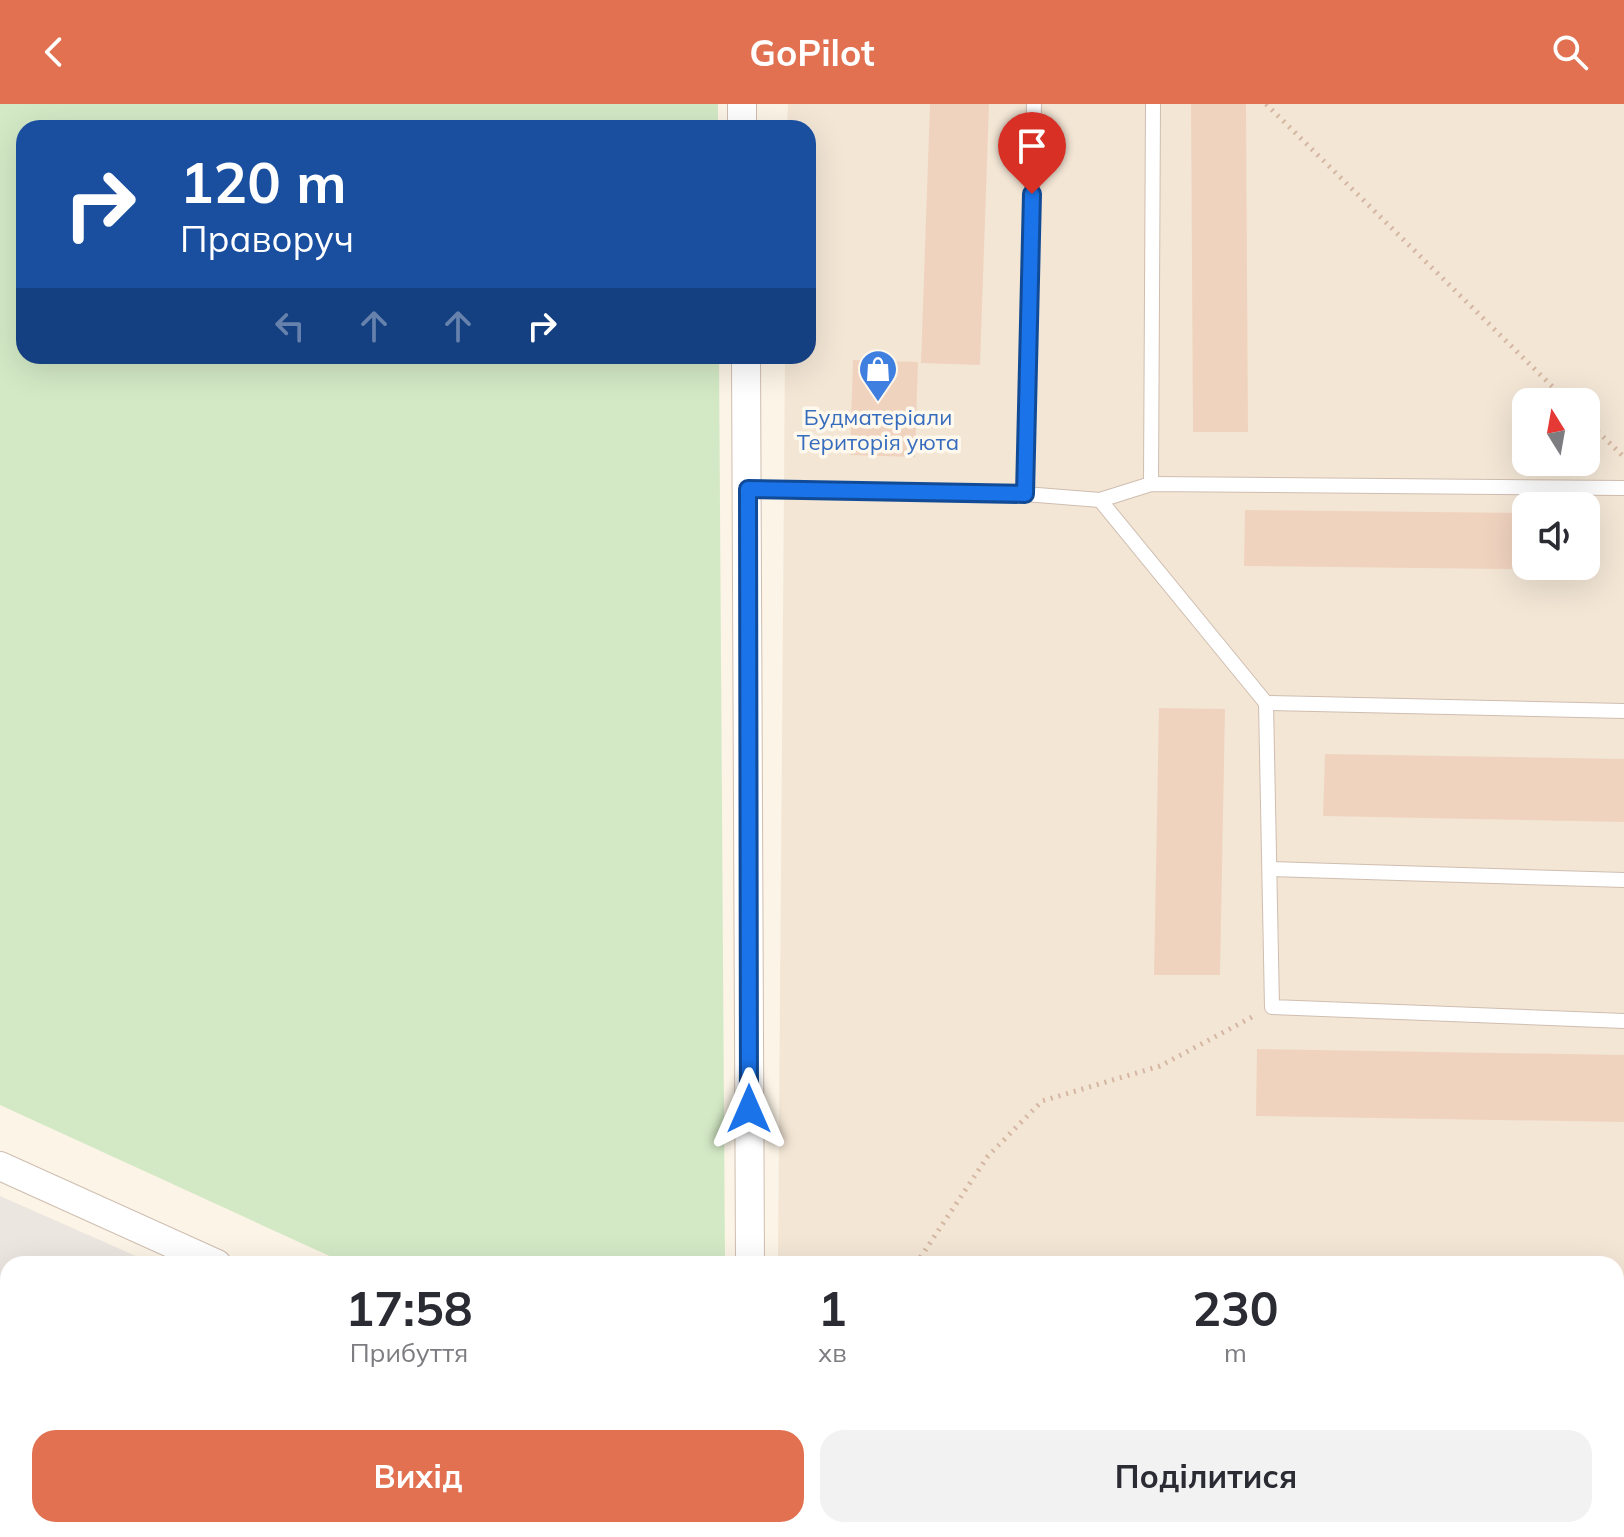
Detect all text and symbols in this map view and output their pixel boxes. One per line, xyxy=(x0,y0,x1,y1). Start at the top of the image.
icon: back xyxy=(32,30,76,74)
text: GoPilot xyxy=(749,30,875,75)
icon: search xyxy=(1548,30,1592,74)
pin xyxy=(998,112,1066,194)
icon: arrive xyxy=(1010,124,1054,168)
text: 120 m xyxy=(180,147,347,217)
icon: right xyxy=(48,152,152,256)
text: Праворуч xyxy=(180,216,354,261)
icon: left xyxy=(268,304,312,348)
icon: ahead xyxy=(352,304,396,348)
icon: ahead xyxy=(436,304,480,348)
icon: right xyxy=(520,304,564,348)
shop icon: Будматеріали Територія уюта xyxy=(857,348,899,403)
north arrow xyxy=(1512,388,1600,476)
map controls xyxy=(1512,388,1600,580)
place label: Будматеріали Територія уюта xyxy=(797,403,959,456)
button: sound xyxy=(1512,492,1600,580)
position arrow xyxy=(707,1067,791,1151)
text: 17:58 xyxy=(345,1278,473,1338)
text: 1 xyxy=(818,1278,847,1338)
text: 230 xyxy=(1192,1278,1279,1338)
text: Прибуття xyxy=(350,1336,468,1369)
text: хв xyxy=(818,1336,847,1369)
text: m xyxy=(1224,1336,1247,1369)
button: Вихід xyxy=(32,1430,804,1522)
button: Поділитися xyxy=(820,1430,1592,1522)

